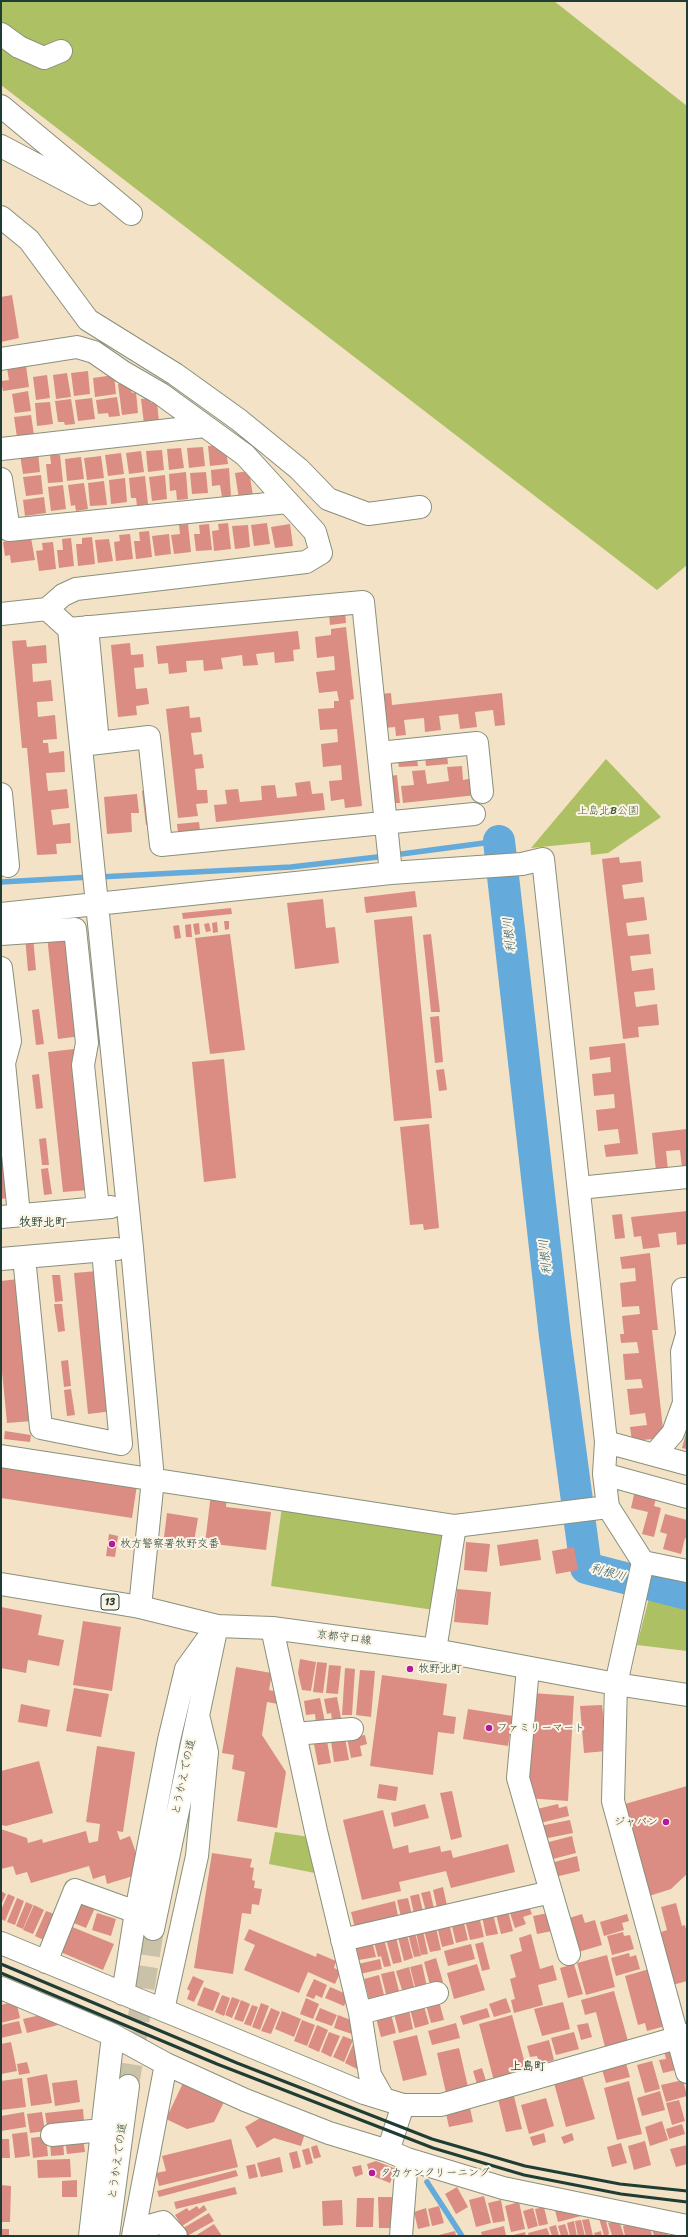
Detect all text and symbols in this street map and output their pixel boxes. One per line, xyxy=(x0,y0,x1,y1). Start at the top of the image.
park label: 上島北B公園 xyxy=(577,804,639,818)
water label: 利根川 xyxy=(501,916,519,954)
district label: 牧野北町 xyxy=(19,1216,67,1230)
water label: 利根川 xyxy=(537,1238,555,1276)
place label: 枚方警察署牧野交番 xyxy=(120,1537,219,1551)
marker: 枚方警察署牧野交番 xyxy=(107,1539,117,1549)
water label: 利根川 xyxy=(589,1561,627,1585)
road number: 13 xyxy=(101,1594,119,1610)
street label: 京都守口線 xyxy=(316,1628,372,1648)
place label: 牧野北町 xyxy=(418,1662,462,1676)
marker: 牧野北町 xyxy=(405,1664,415,1674)
place label: ファミリーマート xyxy=(497,1721,585,1735)
marker: ファミリーマート xyxy=(484,1723,494,1733)
street label: とうかえでの道 xyxy=(170,1738,198,1816)
place label: ジャパン xyxy=(614,1815,658,1829)
marker: ジャパン xyxy=(661,1817,671,1827)
district label: 上島町 xyxy=(510,2060,546,2074)
street label: とうかえでの道 xyxy=(106,2122,130,2200)
place label: タカケンクリーニング xyxy=(380,2166,490,2180)
marker: タカケンクリーニング xyxy=(367,2168,377,2178)

